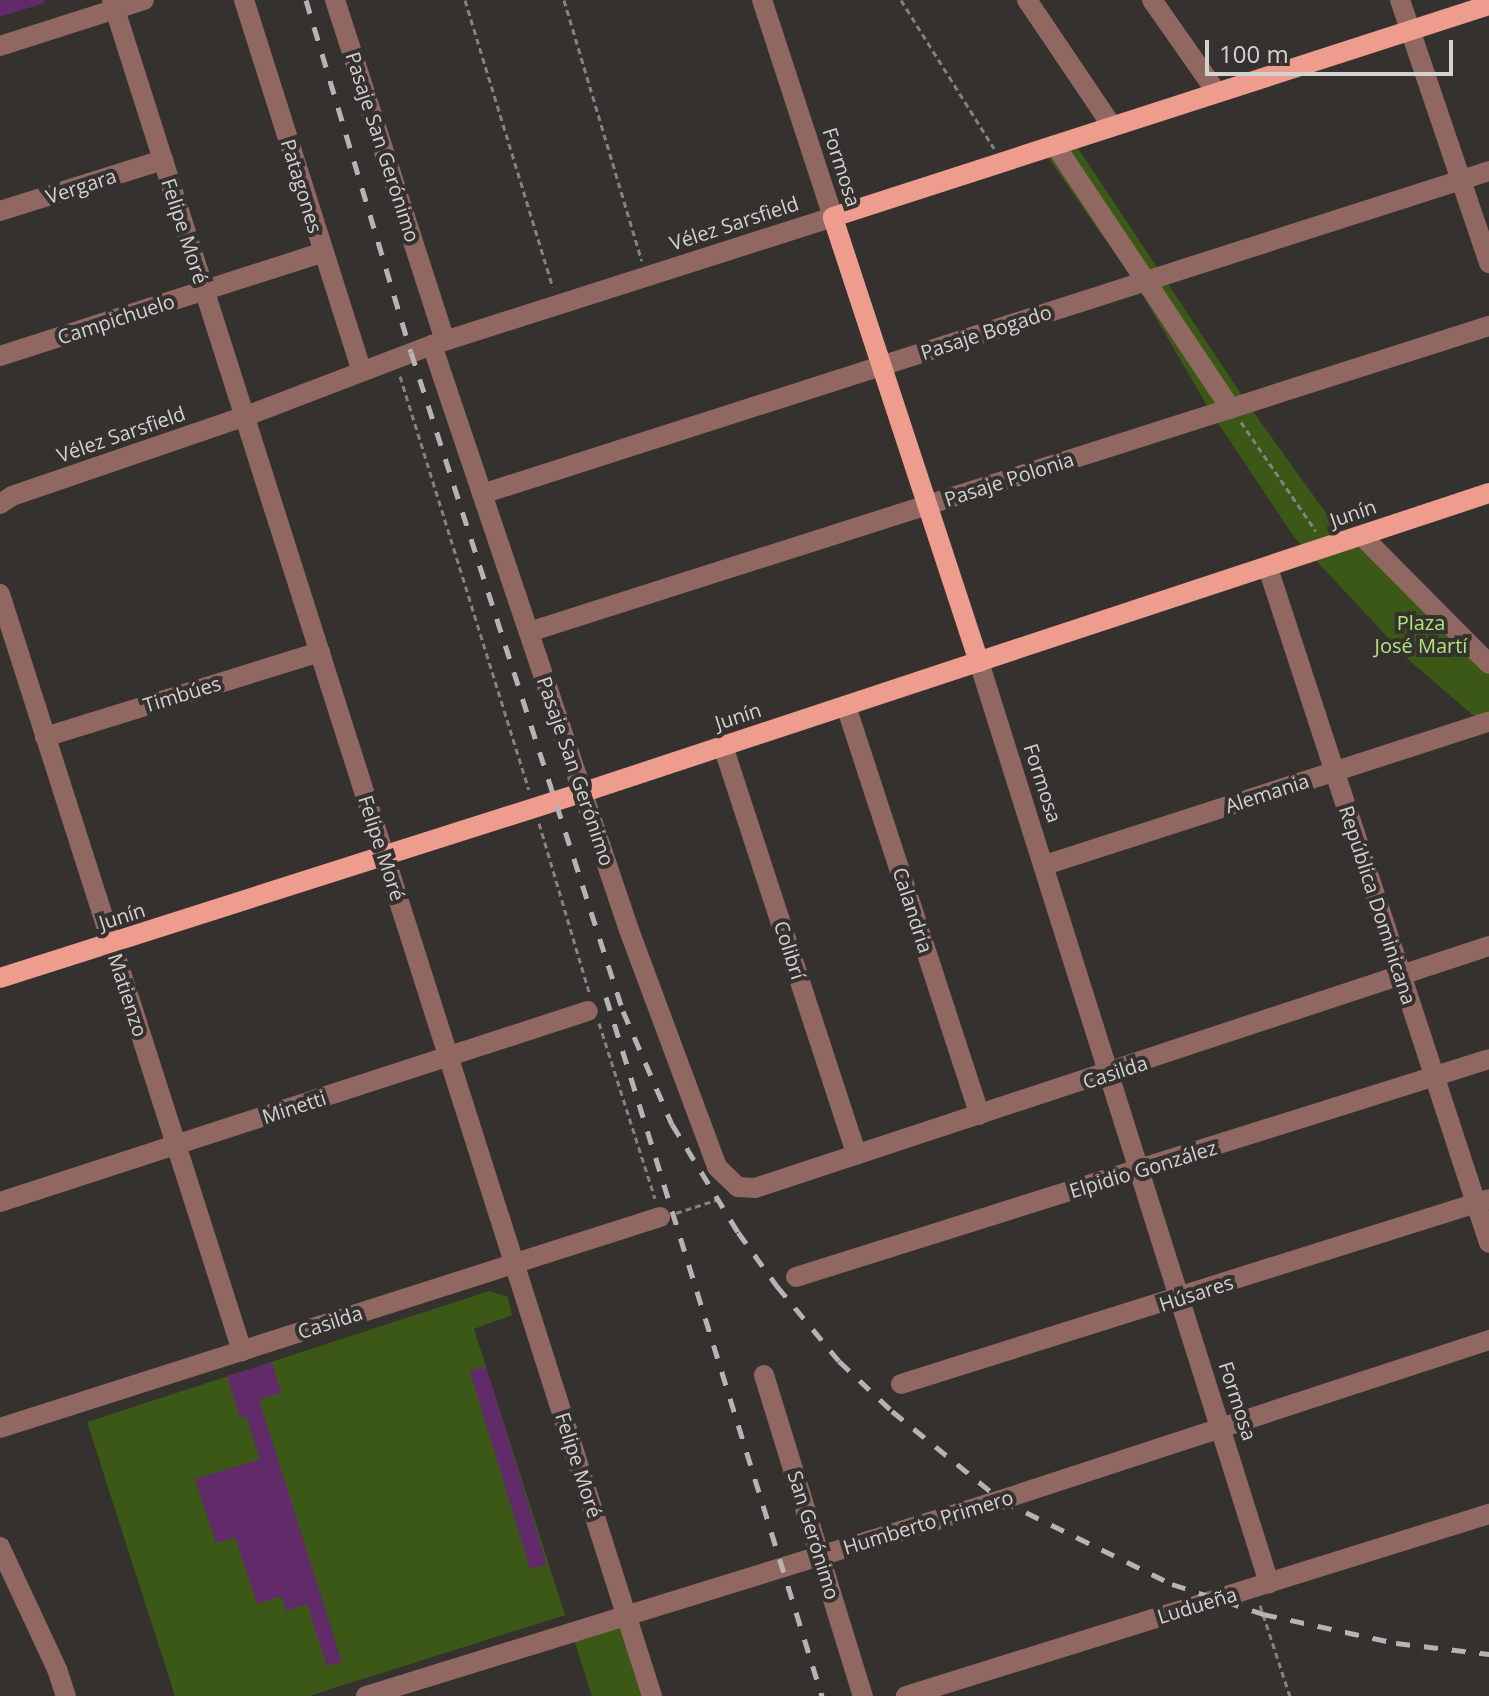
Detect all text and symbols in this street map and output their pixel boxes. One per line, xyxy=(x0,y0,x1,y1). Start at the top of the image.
scale bar xyxy=(1209,24,1457,74)
text: 100 m xyxy=(1219,37,1289,70)
street label: Pasaje San Gerónimo xyxy=(341,49,425,245)
street label: Formosa xyxy=(818,124,866,210)
street label: Patagones xyxy=(276,136,328,236)
street label: Vergara xyxy=(43,163,119,209)
street label: Felipe Moré xyxy=(157,175,213,287)
street label: Vélez Sarsfield xyxy=(667,191,801,255)
street label: Campichuelo xyxy=(54,289,178,349)
street label: Pasaje Bogado xyxy=(917,300,1055,364)
street label: Vélez Sarsfield xyxy=(54,401,188,467)
street label: Pasaje Polonia xyxy=(941,447,1077,511)
street label: Junín xyxy=(1327,494,1379,532)
park label: Plaza José Martí xyxy=(1375,610,1467,657)
street label: Timbúes xyxy=(140,671,224,717)
street label: Pasaje San Gerónimo xyxy=(532,673,620,869)
street label: Junín xyxy=(712,697,764,735)
street label: Formosa xyxy=(1019,740,1067,826)
street label: Alemania xyxy=(1222,768,1312,818)
street label: Felipe Moré xyxy=(354,792,410,904)
street label: República Dominicana xyxy=(1334,802,1422,1008)
street label: Calandria xyxy=(888,864,938,956)
street label: Junín xyxy=(96,897,148,935)
street label: Colibrí xyxy=(769,918,811,982)
street label: Matienzo xyxy=(103,950,153,1040)
street label: Casilda xyxy=(1080,1050,1150,1094)
street label: Minetti xyxy=(259,1085,329,1129)
street label: Elpidio González xyxy=(1066,1135,1220,1203)
street label: Húsares xyxy=(1156,1270,1236,1316)
street label: Casilda xyxy=(295,1300,365,1344)
street label: Formosa xyxy=(1214,1358,1262,1444)
street label: Felipe Moré xyxy=(551,1409,607,1521)
street label: San Gerónimo xyxy=(783,1468,845,1602)
street label: Humberto Primero xyxy=(840,1485,1016,1559)
street label: Ludueña xyxy=(1154,1582,1240,1628)

